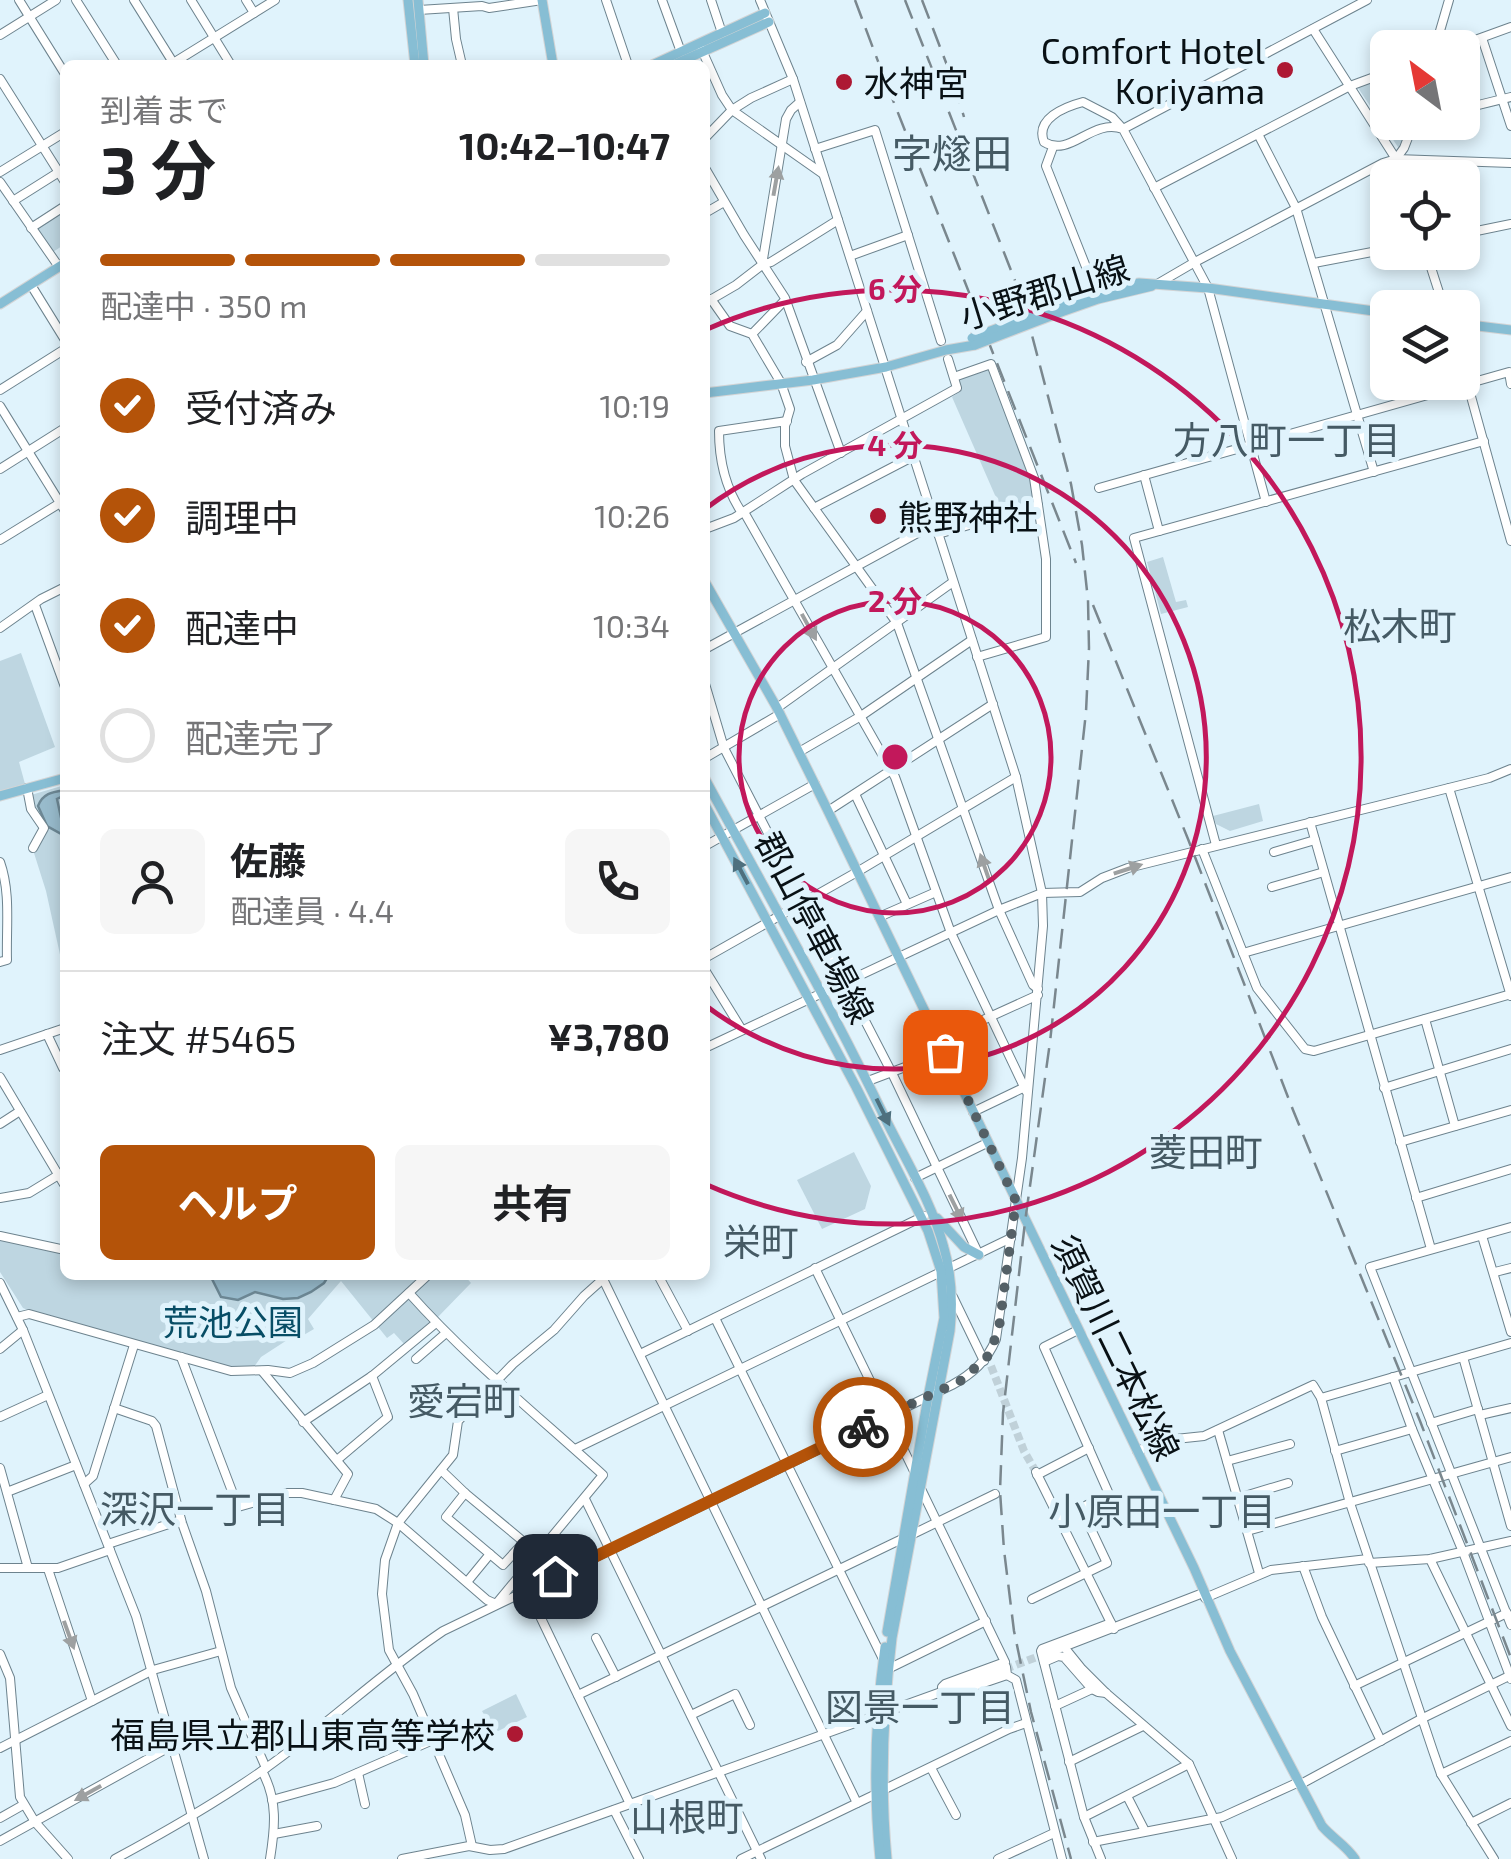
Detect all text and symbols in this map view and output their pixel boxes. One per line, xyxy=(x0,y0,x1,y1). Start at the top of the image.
place label: Comfort Hotel Koriyama xyxy=(1041,29,1266,111)
north arrow xyxy=(1370,30,1480,140)
map controls xyxy=(1370,30,1480,400)
marker: Comfort Hotel Koriyama xyxy=(1274,59,1296,81)
place label: 水神宮 xyxy=(864,61,969,103)
marker: 水神宮 xyxy=(833,71,855,93)
text: 到着まで xyxy=(100,90,228,128)
text: 10:42–10:47 xyxy=(459,122,670,168)
district label: 字燧田 xyxy=(892,128,1012,176)
text: 3 分 xyxy=(100,129,216,207)
button: locate xyxy=(1370,160,1480,270)
one-way arrow xyxy=(769,164,784,196)
street label: 小野郡山線 xyxy=(954,245,1134,337)
text: 6 分 xyxy=(868,270,922,306)
text: 配達中 · 350 m xyxy=(100,286,307,324)
button: layers xyxy=(1370,290,1480,400)
icon: check xyxy=(100,378,155,433)
text: 受付済み xyxy=(185,384,337,430)
text: 10:19 xyxy=(599,386,670,424)
district label: 方八町一丁目 xyxy=(1173,416,1401,462)
text: 4 分 xyxy=(867,426,923,462)
icon: check xyxy=(100,488,155,543)
text: 調理中 xyxy=(185,494,299,540)
place label: 熊野神社 xyxy=(898,495,1038,537)
text: 10:26 xyxy=(594,496,670,534)
marker: 熊野神社 xyxy=(867,505,889,527)
text: 2 分 xyxy=(868,582,922,618)
icon: check xyxy=(100,598,155,653)
district label: 松木町 xyxy=(1343,602,1457,648)
text: 配達中 xyxy=(185,604,299,650)
text: 10:34 xyxy=(593,606,670,644)
one-way arrow xyxy=(801,613,818,642)
text: 配達完了 xyxy=(185,714,337,760)
centre of rings xyxy=(877,739,913,775)
street label: 郡山停車場線 xyxy=(748,824,884,1030)
button: person xyxy=(100,829,205,934)
button: phone xyxy=(565,829,670,934)
text: 佐藤 xyxy=(230,837,306,883)
one-way arrow xyxy=(977,853,992,883)
one-way arrow xyxy=(733,856,750,885)
one-way arrow xyxy=(1113,861,1143,876)
text: 配達員 · 4.4 xyxy=(230,891,394,929)
pin xyxy=(903,1010,988,1095)
text: ¥3,780 xyxy=(548,1013,670,1059)
text: 注文 #5465 xyxy=(100,1015,296,1061)
icon: bag xyxy=(918,1025,973,1080)
one-way arrow xyxy=(874,1098,891,1127)
district label: 菱田町 xyxy=(1149,1128,1263,1174)
button: ヘルプ xyxy=(100,1145,375,1260)
button: 共有 xyxy=(395,1145,670,1260)
one-way arrow xyxy=(947,1193,964,1222)
district label: 栄町 xyxy=(723,1218,799,1264)
street label: 須賀川二本松線 xyxy=(1044,1228,1190,1466)
park label: 荒池公園 xyxy=(163,1300,303,1342)
district label: 愛宕町 xyxy=(407,1377,521,1423)
courier xyxy=(813,1377,913,1477)
icon: bike xyxy=(836,1400,891,1455)
district label: 深沢一丁目 xyxy=(100,1485,290,1531)
district label: 小原田一丁目 xyxy=(1048,1487,1276,1533)
pin xyxy=(513,1534,598,1619)
icon: home xyxy=(528,1549,583,1604)
one-way arrow xyxy=(62,1620,77,1650)
district label: 図景一丁目 xyxy=(825,1683,1015,1729)
place label: 福島県立郡山東高等学校 xyxy=(110,1713,495,1755)
marker: 福島県立郡山東高等学校 xyxy=(504,1723,526,1745)
one-way arrow xyxy=(74,1783,102,1801)
district label: 山根町 xyxy=(630,1793,744,1839)

